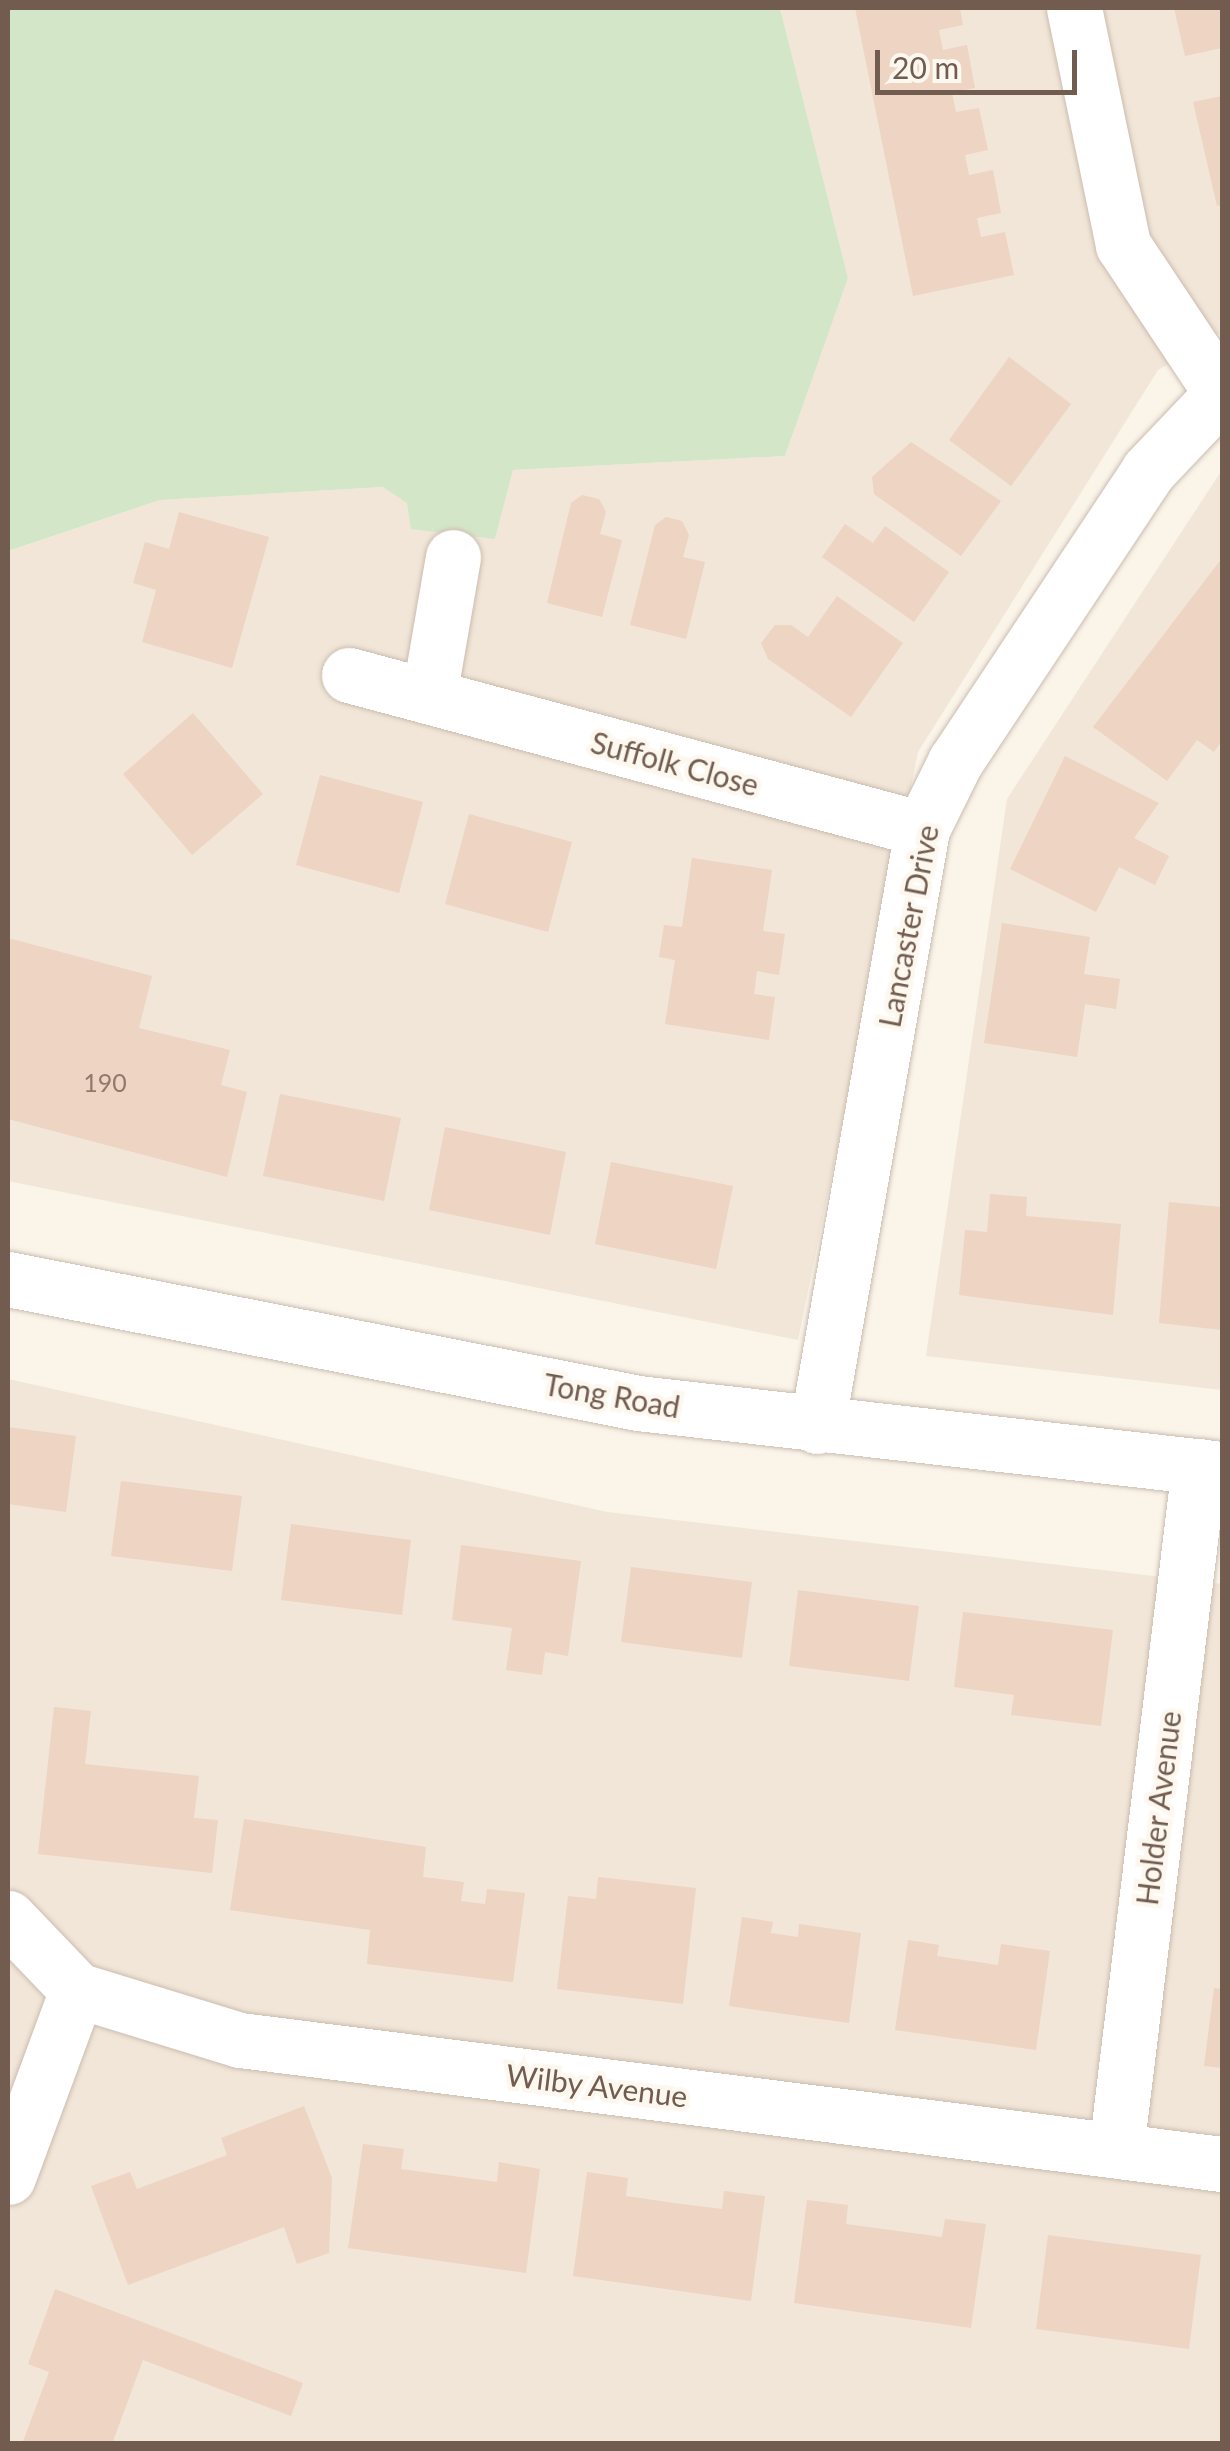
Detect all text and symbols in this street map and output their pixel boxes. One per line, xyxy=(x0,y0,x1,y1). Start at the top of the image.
scale bar xyxy=(880,30,1082,92)
text: 20 m xyxy=(892,49,959,85)
street label: Suffolk Close xyxy=(587,723,763,803)
street label: Lancaster Drive xyxy=(871,821,945,1031)
house number: 190 xyxy=(83,1067,127,1097)
street label: Tong Road xyxy=(541,1365,683,1425)
street label: Holder Avenue xyxy=(1128,1708,1188,1908)
street label: Wilby Avenue xyxy=(503,2056,691,2114)

